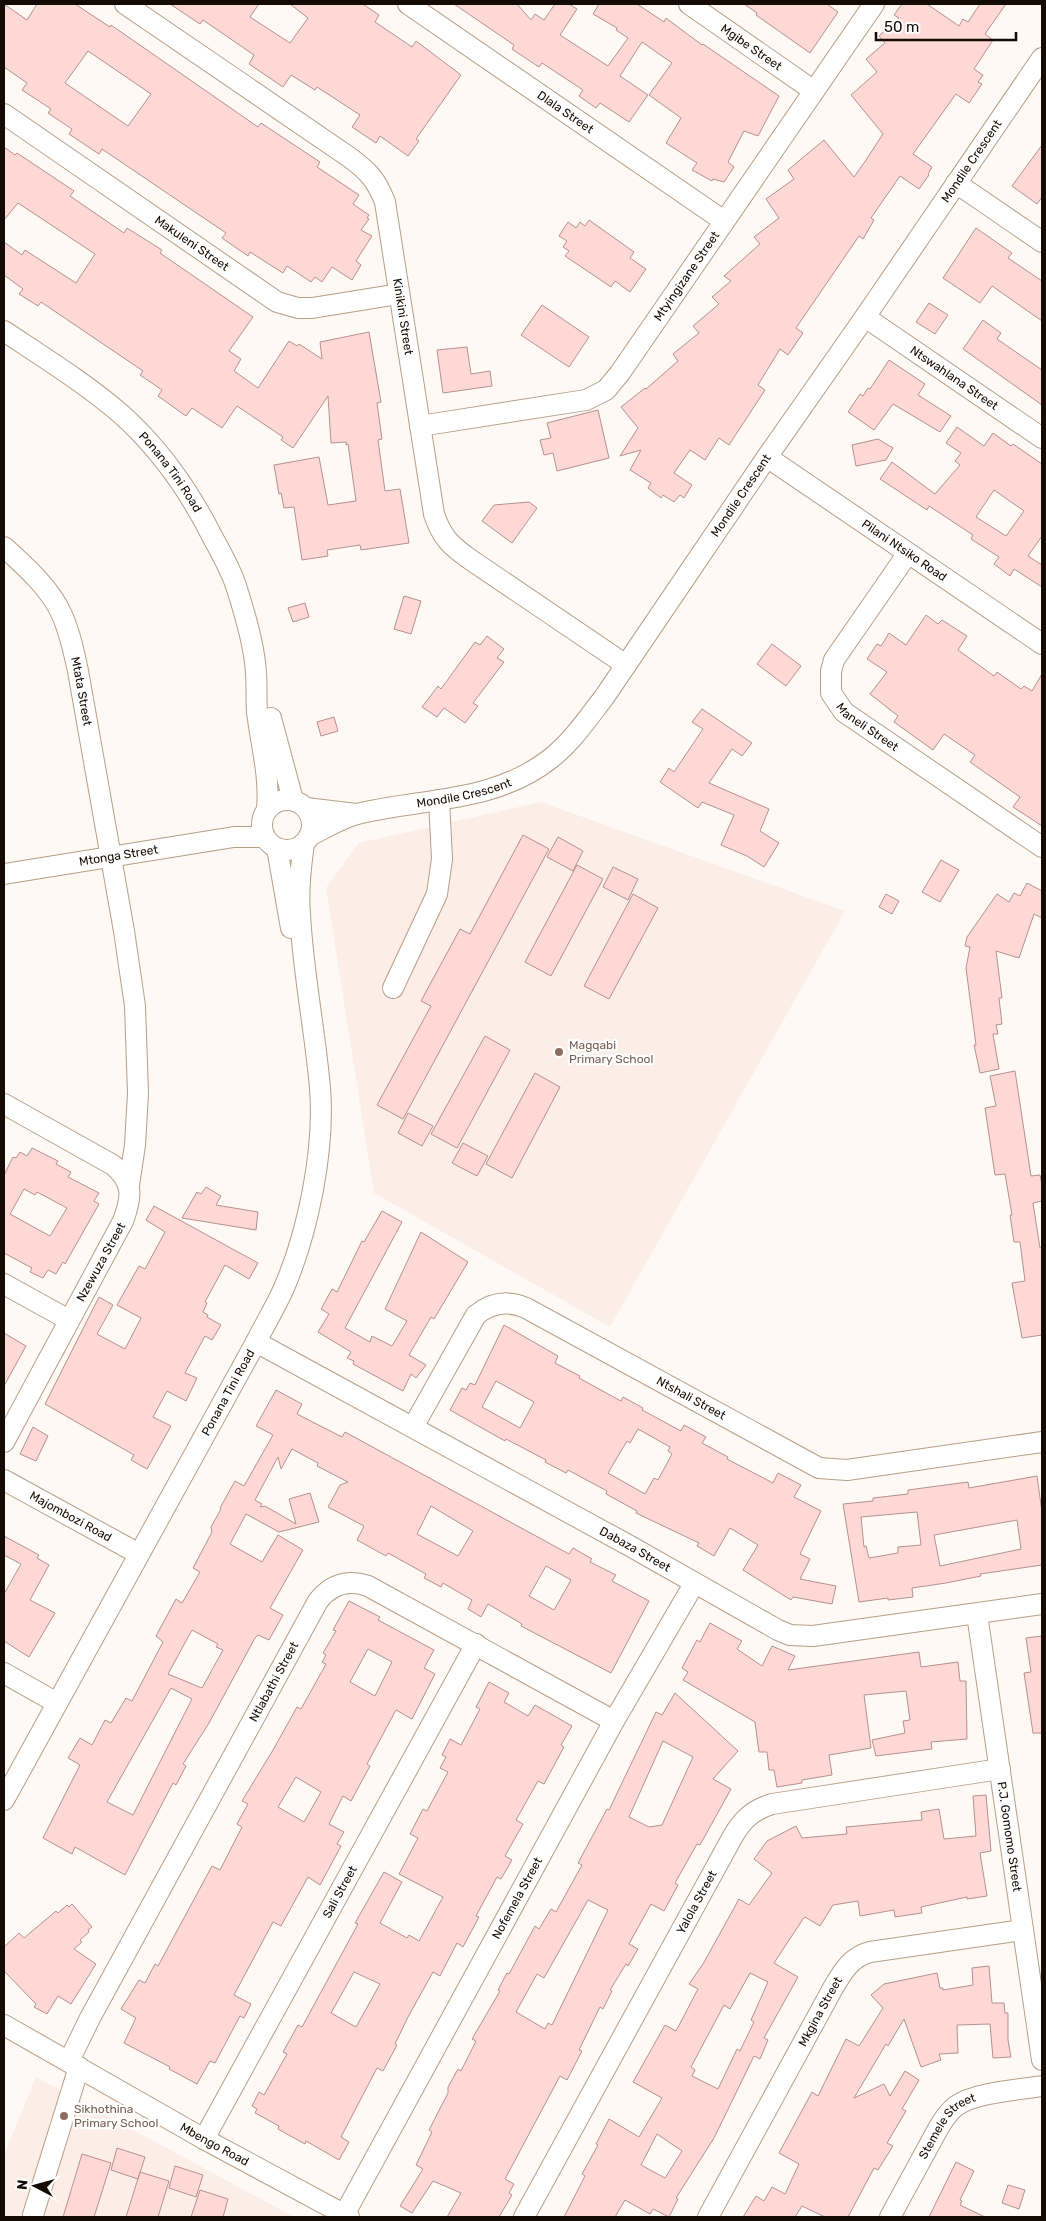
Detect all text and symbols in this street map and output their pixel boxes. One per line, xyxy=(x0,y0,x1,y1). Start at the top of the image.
scale bar xyxy=(876,10,1016,42)
text: 50 m xyxy=(884,18,919,36)
street label: Mgibe Street xyxy=(718,21,785,74)
street label: Dlala Street xyxy=(535,88,596,136)
street label: Mondile Crescent xyxy=(938,117,1005,205)
street label: Makuleni Street xyxy=(152,213,232,274)
street label: Mtyingizane Street xyxy=(651,228,723,324)
street label: Kinikini Street xyxy=(390,277,416,356)
street label: Ntswahlana Street xyxy=(907,343,1001,413)
street label: Ponana Tini Road xyxy=(136,429,205,515)
street label: Mondile Crescent xyxy=(708,451,774,539)
street label: Pilani Ntsiko Road xyxy=(859,517,949,584)
street label: Mtata Street xyxy=(68,656,95,727)
street label: Maneli Street xyxy=(833,700,901,754)
street label: Mondile Crescent xyxy=(416,775,514,810)
street label: Mtonga Street xyxy=(78,842,159,869)
place label: Magqabi Primary School xyxy=(569,1038,653,1066)
marker: Magqabi Primary School xyxy=(553,1046,565,1058)
street label: Nzewuza Street xyxy=(74,1220,129,1304)
street label: Ponana Tini Road xyxy=(199,1347,258,1438)
street label: Ntshali Street xyxy=(654,1374,728,1423)
street label: Majombozi Road xyxy=(27,1488,114,1545)
street label: Dabaza Street xyxy=(597,1524,673,1575)
street label: Ntlabathi Street xyxy=(246,1639,301,1724)
street label: P.J. Gomomo Street xyxy=(995,1781,1024,1893)
street label: Nofemela Street xyxy=(489,1855,545,1942)
street label: Sali Street xyxy=(320,1863,360,1920)
street label: Yalola Street xyxy=(674,1868,720,1936)
street label: Mkgina Street xyxy=(795,1974,845,2049)
street label: Stemele Street xyxy=(916,2090,978,2161)
place label: Sikhothina Primary School xyxy=(74,2102,158,2130)
marker: Sikhothina Primary School xyxy=(58,2110,70,2122)
street label: Mbengo Road xyxy=(178,2120,251,2169)
north arrow xyxy=(10,2161,60,2211)
text: N xyxy=(14,2179,32,2191)

